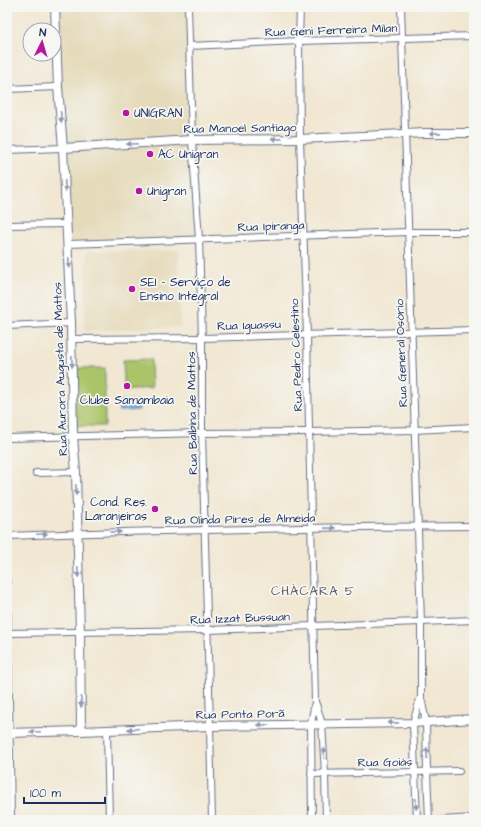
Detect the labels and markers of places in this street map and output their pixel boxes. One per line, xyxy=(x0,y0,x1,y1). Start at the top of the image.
place label: UNIGRAN xyxy=(134,105,183,122)
marker: UNIGRAN xyxy=(121,108,131,118)
place label: AC Unigran xyxy=(158,146,218,164)
marker: AC Unigran xyxy=(145,149,155,159)
place label: Unigran xyxy=(147,183,186,201)
marker: Unigran xyxy=(134,186,144,196)
place label: SEI - Serviço de Ensino Integral xyxy=(140,274,231,306)
marker: SEI - Serviço de Ensino Integral xyxy=(127,284,137,294)
marker: Clube Samambaia xyxy=(122,381,132,391)
place label: Clube Samambaia xyxy=(80,392,174,409)
place label: Cond. Res. Laranjeiras xyxy=(85,494,147,525)
marker: Cond. Res. Laranjeiras xyxy=(150,504,160,514)

